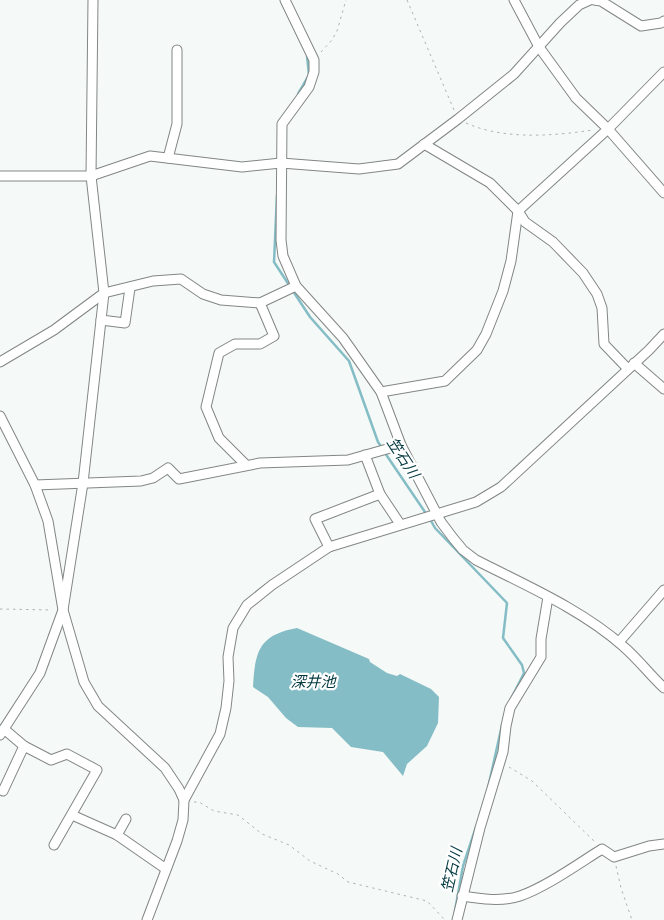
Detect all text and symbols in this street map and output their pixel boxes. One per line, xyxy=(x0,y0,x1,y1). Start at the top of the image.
water label: 笠石川 xyxy=(383,434,424,483)
water label: 深井池 xyxy=(290,673,337,691)
water label: 笠石川 xyxy=(438,844,466,894)

